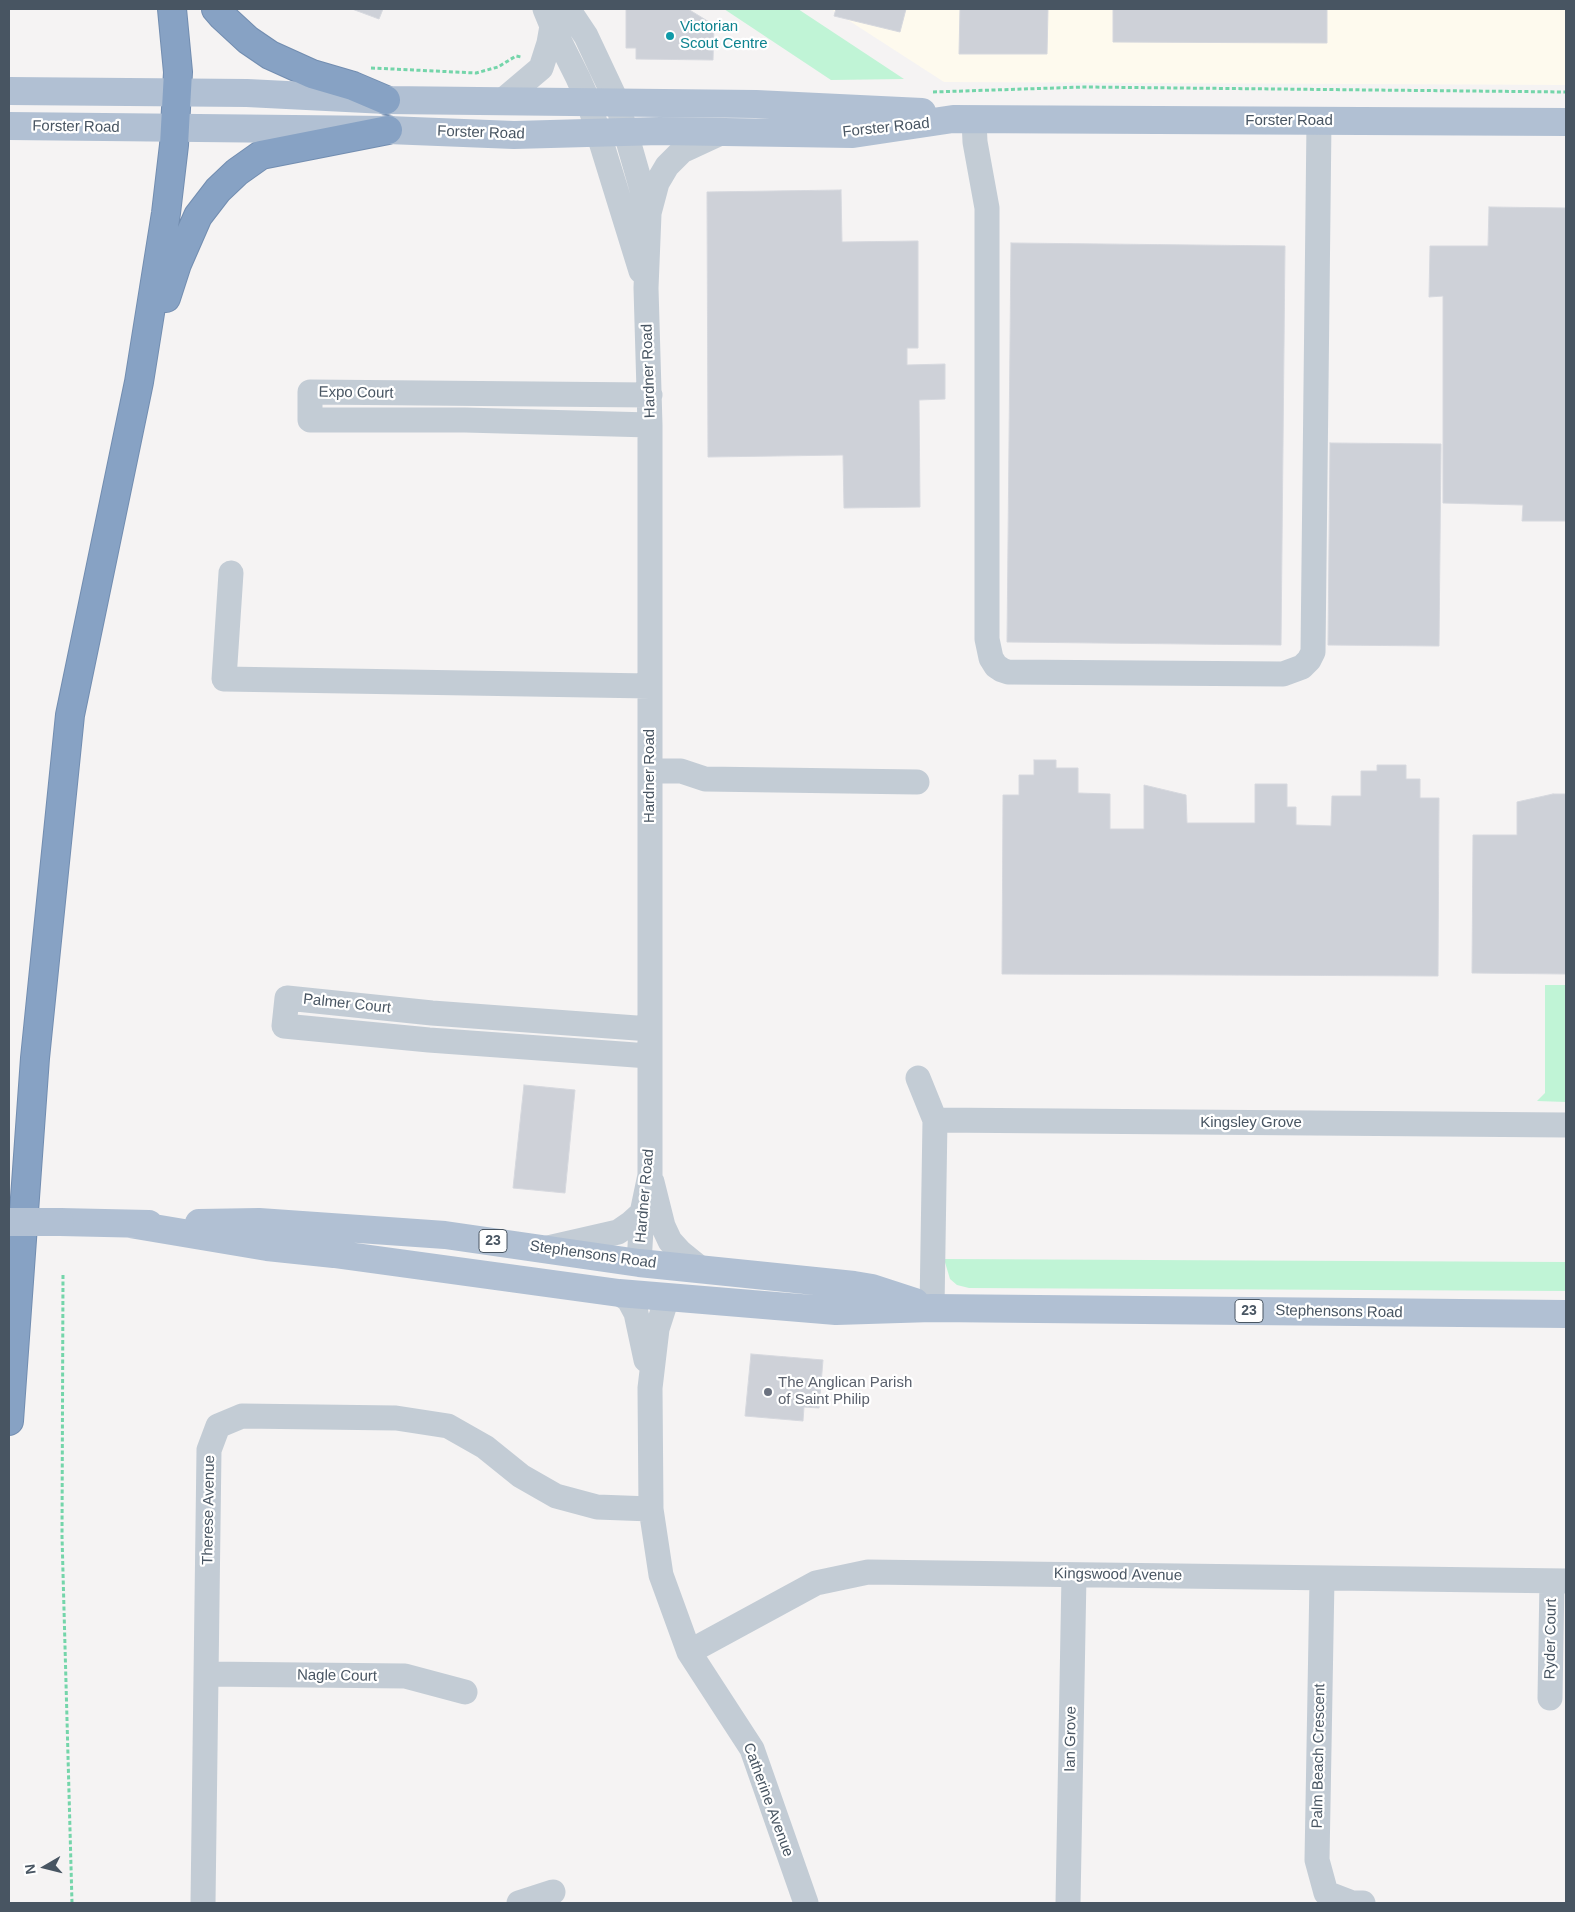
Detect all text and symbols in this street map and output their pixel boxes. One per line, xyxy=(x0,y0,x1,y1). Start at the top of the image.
place label: Victorian Scout Centre xyxy=(680,18,768,53)
marker: Victorian Scout Centre xyxy=(664,30,676,42)
street label: Forster Road xyxy=(1245,112,1333,130)
street label: Forster Road xyxy=(842,114,930,142)
street label: Forster Road xyxy=(32,117,120,137)
street label: Forster Road xyxy=(437,122,525,144)
street label: Hardner Road xyxy=(638,324,660,418)
street label: Expo Court xyxy=(318,383,394,403)
street label: Hardner Road xyxy=(641,729,659,823)
street label: Palmer Court xyxy=(302,990,392,1018)
street label: Kingsley Grove xyxy=(1200,1114,1302,1132)
street label: Hardner Road xyxy=(632,1148,658,1244)
road number: 23 xyxy=(479,1230,507,1252)
street label: Stephensons Road xyxy=(529,1237,657,1273)
road number: 23 xyxy=(1235,1300,1263,1322)
street label: Stephensons Road xyxy=(1275,1302,1403,1322)
place label: The Anglican Parish of Saint Philip xyxy=(778,1374,912,1409)
marker: The Anglican Parish of Saint Philip xyxy=(762,1386,774,1398)
street label: Therese Avenue xyxy=(199,1455,219,1565)
street label: Kingswood Avenue xyxy=(1054,1565,1182,1585)
street label: Ryder Court xyxy=(1541,1598,1561,1680)
street label: Nagle Court xyxy=(297,1666,377,1686)
street label: Palm Beach Crescent xyxy=(1309,1683,1329,1829)
street label: Ian Grove xyxy=(1061,1706,1081,1772)
street label: Catherine Avenue xyxy=(739,1741,797,1859)
north arrow xyxy=(20,1842,70,1892)
text: N xyxy=(22,1863,39,1875)

